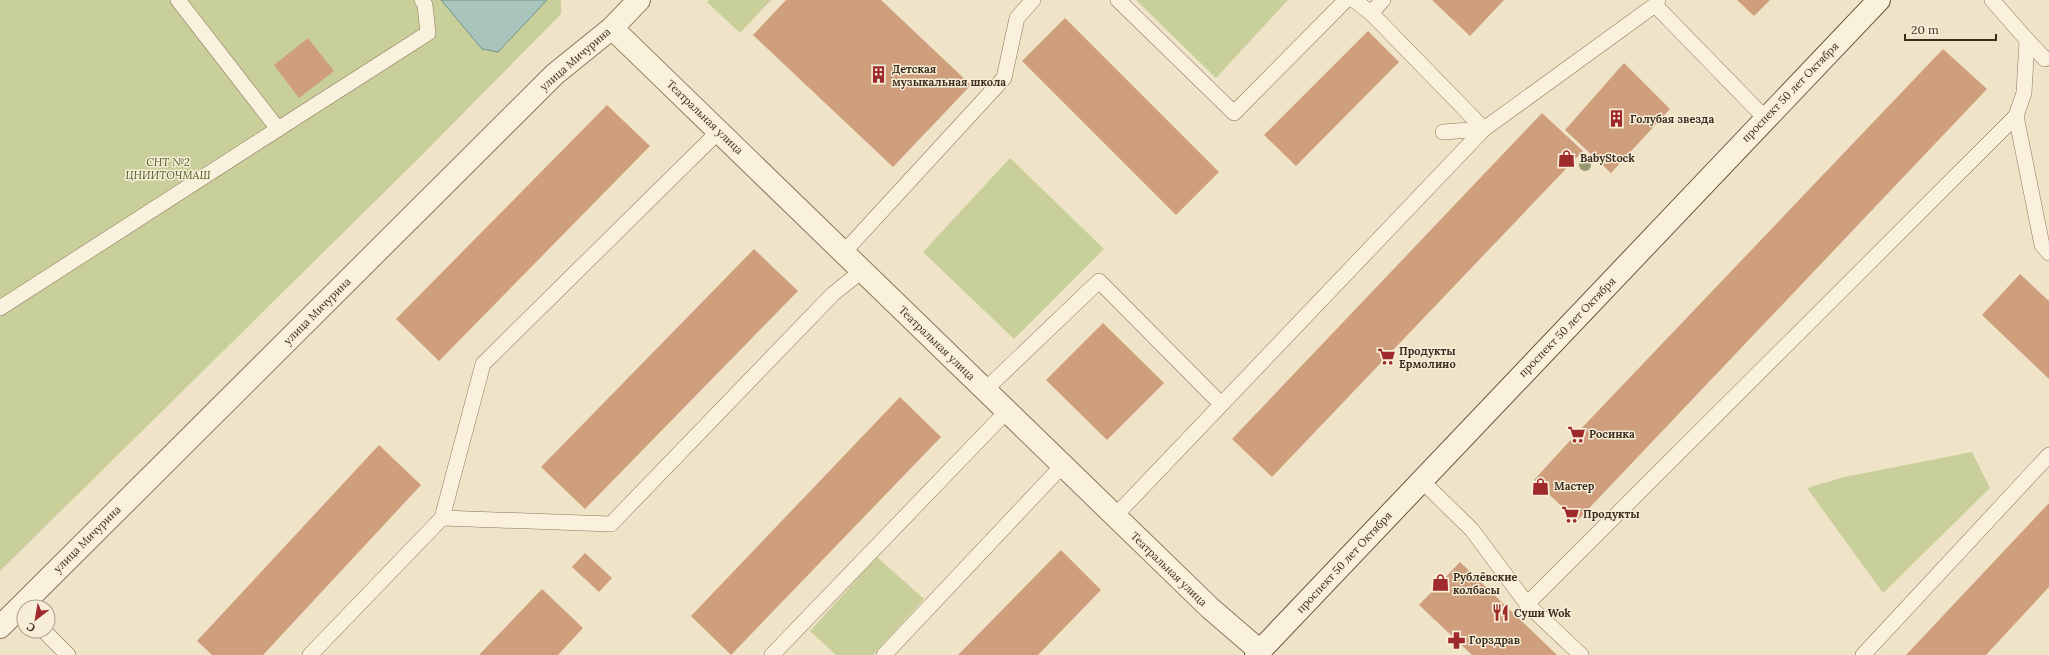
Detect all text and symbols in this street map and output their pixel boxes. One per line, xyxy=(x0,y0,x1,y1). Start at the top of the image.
scale bar xyxy=(1905,16,1996,42)
text: 20 m xyxy=(1911,22,1939,37)
street label: улица Мичурина xyxy=(537,24,614,94)
street label: проспект 50 лет Октября xyxy=(1739,39,1841,145)
place label: Детская музыкальная школа xyxy=(892,62,1006,89)
building icon: Детская музыкальная школа xyxy=(869,65,889,85)
street label: Театральная улица xyxy=(664,77,746,157)
building icon: Голубая звезда xyxy=(1607,109,1627,129)
place label: Голубая звезда xyxy=(1630,112,1714,126)
shop icon: BabyStock xyxy=(1557,148,1577,168)
place label: BabyStock xyxy=(1580,151,1635,165)
park label: СНТ №2 ЦНИИТОЧМАШ xyxy=(125,155,211,182)
street label: улица Мичурина xyxy=(280,274,354,348)
street label: проспект 50 лет Октября xyxy=(1516,274,1618,380)
street label: Театральная улица xyxy=(896,303,978,383)
place label: Продукты Ермолино xyxy=(1399,344,1456,371)
supermarket icon: Продукты Ермолино xyxy=(1376,347,1396,367)
supermarket icon: Росинка xyxy=(1566,424,1586,444)
place label: Росинка xyxy=(1589,427,1635,441)
shop icon: Мастер xyxy=(1531,476,1551,496)
place label: Мастер xyxy=(1554,479,1595,493)
street label: улица Мичурина xyxy=(50,502,124,576)
supermarket icon: Продукты xyxy=(1560,504,1580,524)
place label: Продукты xyxy=(1583,507,1640,521)
street label: проспект 50 лет Октября xyxy=(1293,508,1395,616)
street label: Театральная улица xyxy=(1128,529,1210,609)
place label: Рублёвские колбасы xyxy=(1453,570,1517,597)
shop icon: Рублёвские колбасы xyxy=(1430,573,1450,593)
north arrow xyxy=(16,599,56,639)
restaurant icon: Суши Wok xyxy=(1491,603,1511,623)
place label: Суши Wok xyxy=(1514,606,1571,620)
text: С xyxy=(24,619,38,636)
pharmacy icon: Горздрав xyxy=(1446,630,1466,650)
place label: Горздрав xyxy=(1469,633,1521,647)

